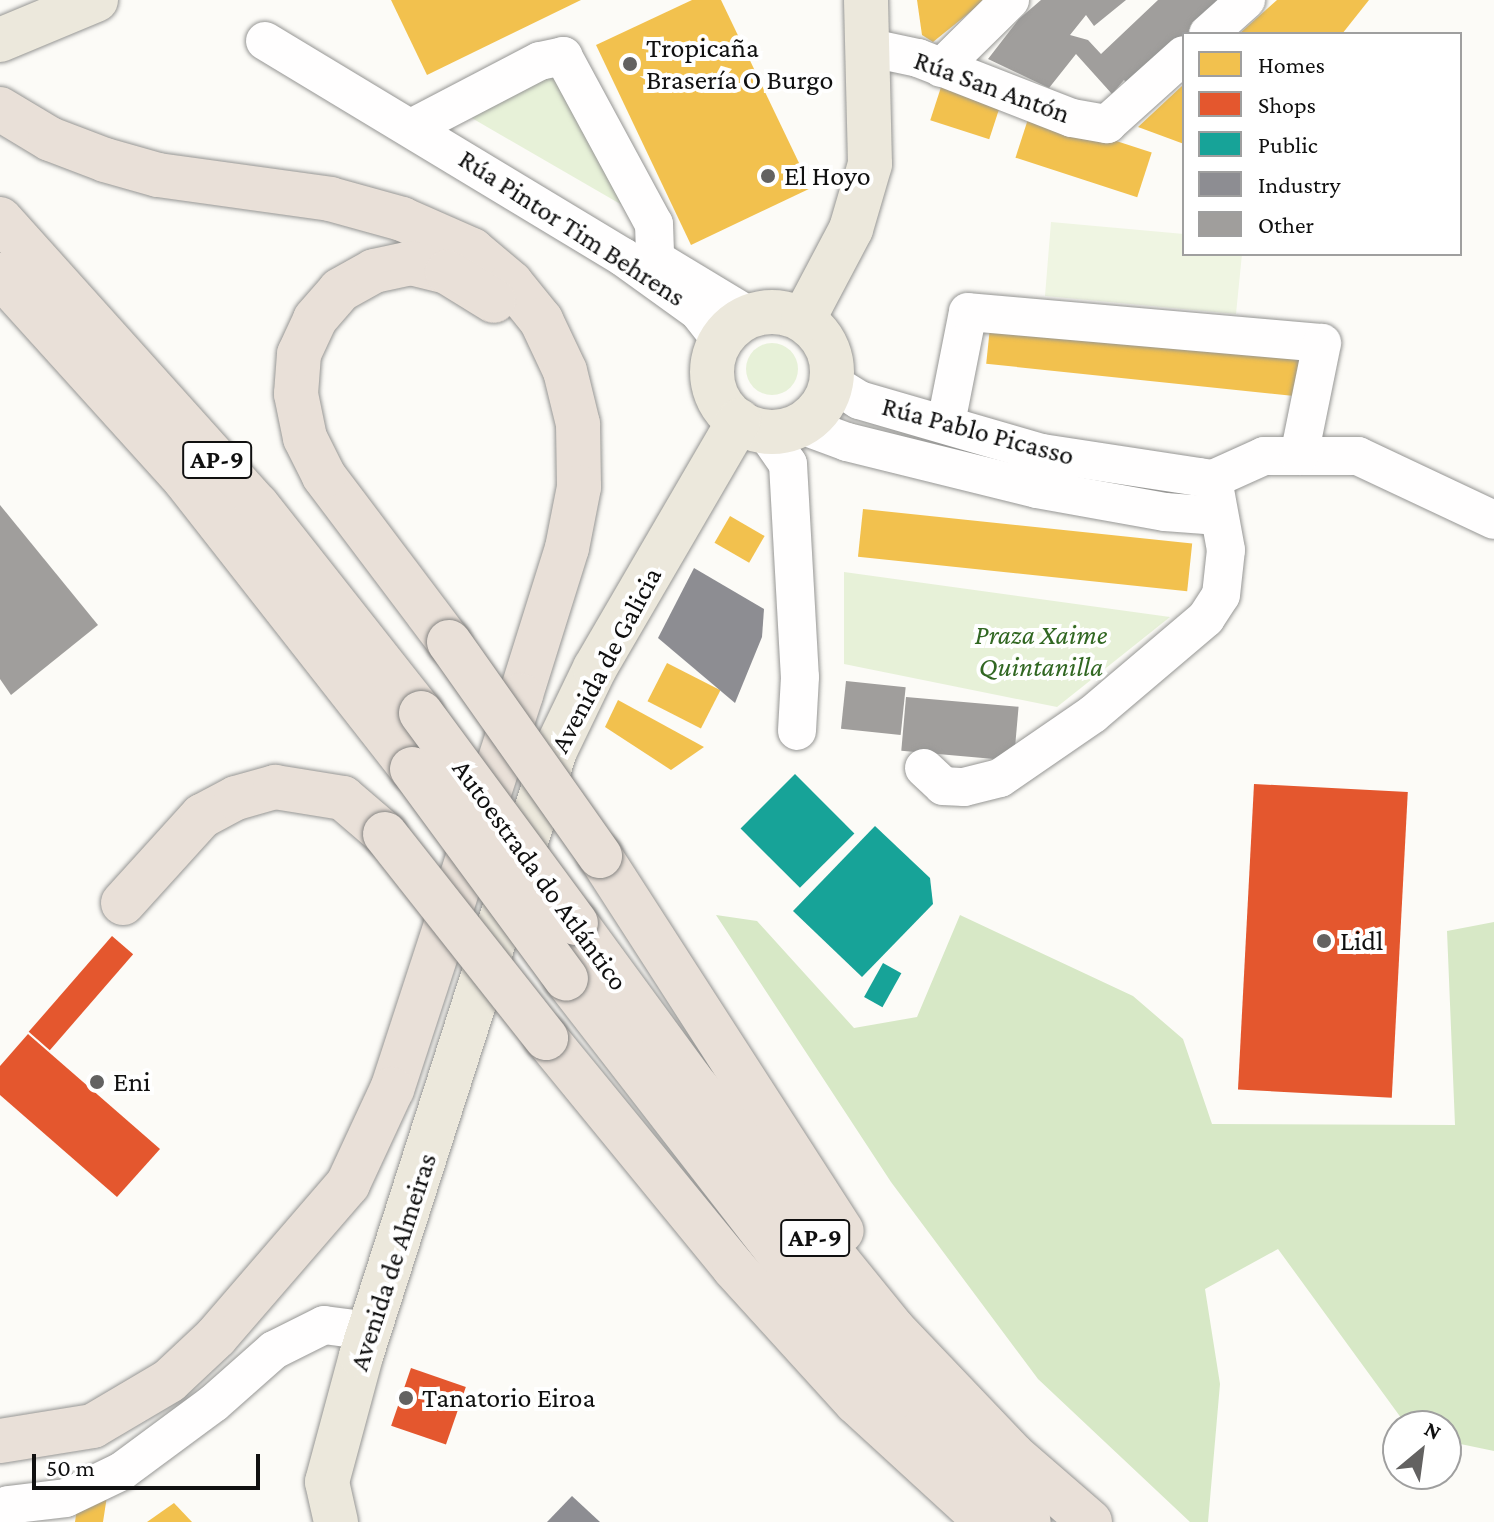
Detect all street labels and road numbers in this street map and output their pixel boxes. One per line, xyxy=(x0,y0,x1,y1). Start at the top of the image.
street label: Rúa San Antón xyxy=(909,43,1075,131)
street label: Rúa Pintor Tim Behrens xyxy=(452,142,692,314)
street label: Rúa Pablo Picasso xyxy=(878,389,1078,473)
road number: AP-9 xyxy=(181,438,253,482)
street label: Avenida de Galicia xyxy=(543,562,669,758)
street label: Autoestrada do Atlántico xyxy=(445,753,635,997)
street label: Avenida de Almeiras xyxy=(342,1149,444,1375)
road number: AP-9 xyxy=(779,1216,851,1260)

